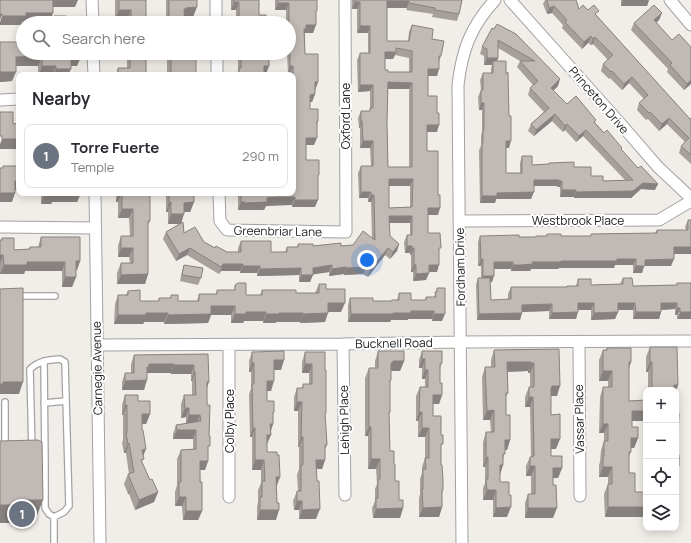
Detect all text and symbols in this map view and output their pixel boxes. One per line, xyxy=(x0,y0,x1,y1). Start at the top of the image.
search box xyxy=(16,16,296,60)
icon: search xyxy=(30,27,52,49)
text: Search here xyxy=(62,28,145,49)
street label: Princeton Drive xyxy=(565,63,633,137)
street label: Oxford Lane xyxy=(337,83,354,149)
text: Nearby xyxy=(32,87,90,110)
text: Torre Fuerte xyxy=(71,137,159,158)
text: 1 xyxy=(43,147,49,165)
text: 290 m xyxy=(242,147,279,165)
text: Temple xyxy=(71,158,114,176)
street label: Westbrook Place xyxy=(532,212,624,229)
street label: Greenbriar Lane xyxy=(234,222,322,240)
street label: Fordham Drive xyxy=(451,228,469,306)
your location xyxy=(357,250,377,270)
street label: Carnegie Avenue xyxy=(88,321,106,415)
street label: Bucknell Road xyxy=(355,334,433,352)
street label: Vassar Place xyxy=(570,384,588,454)
street label: Lehigh Place xyxy=(335,385,353,455)
map controls xyxy=(643,387,679,531)
button: + xyxy=(643,387,679,423)
street label: Colby Place xyxy=(221,389,238,453)
button: − xyxy=(643,423,679,459)
button: locate xyxy=(643,459,679,495)
button: layers xyxy=(643,495,679,531)
pin: 1 xyxy=(9,499,35,529)

